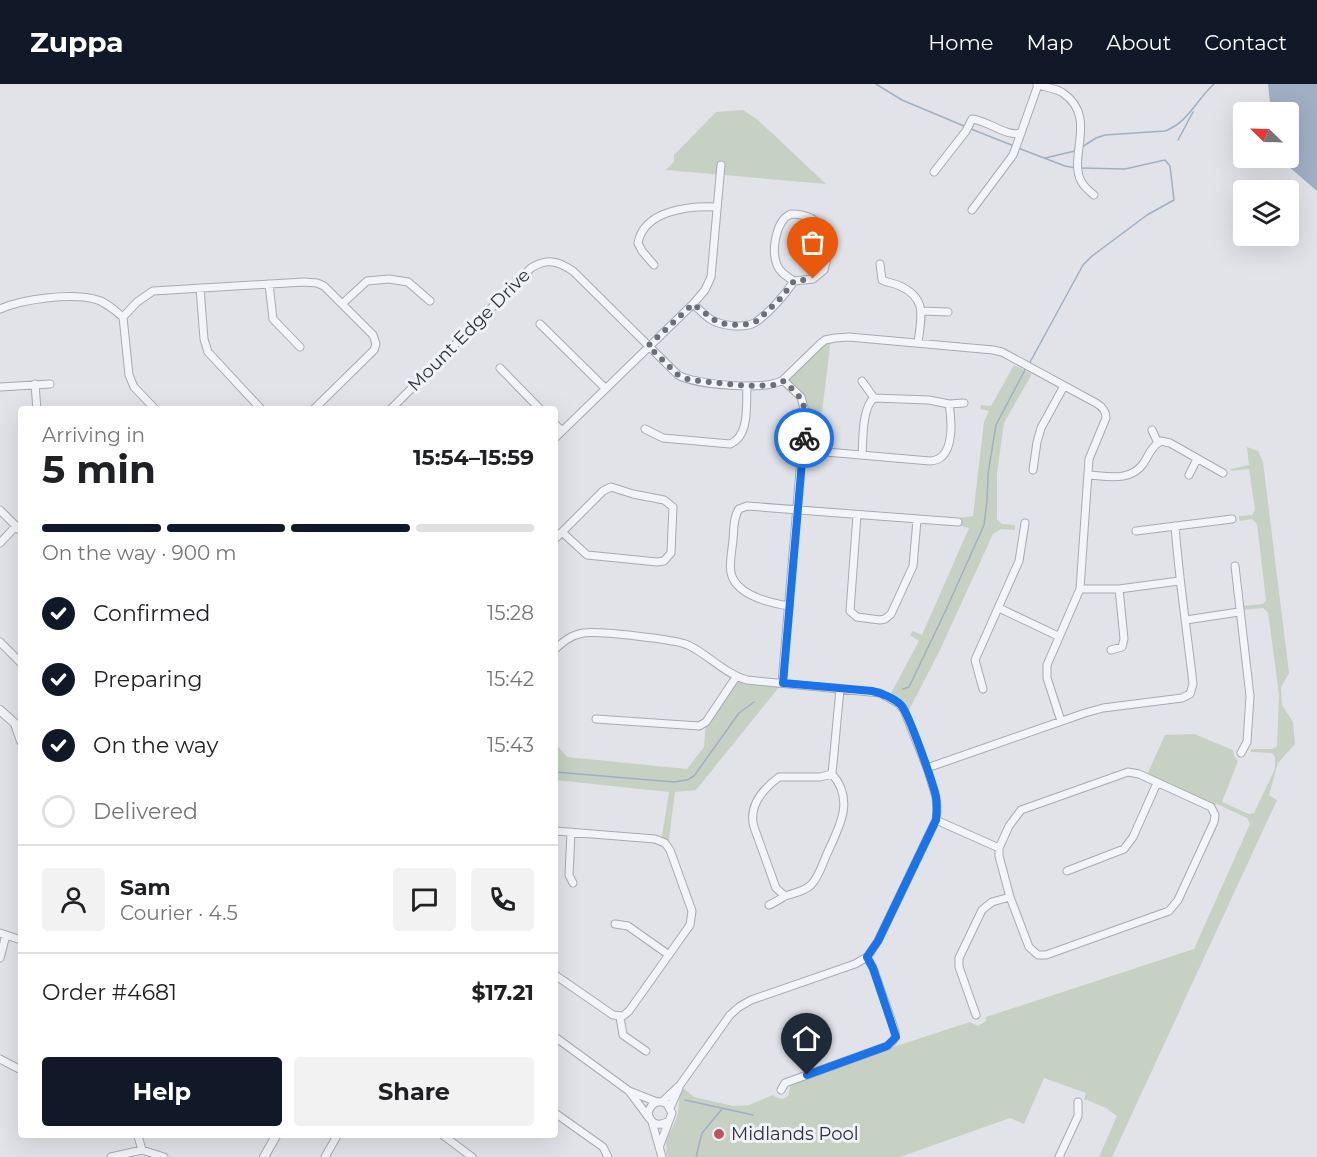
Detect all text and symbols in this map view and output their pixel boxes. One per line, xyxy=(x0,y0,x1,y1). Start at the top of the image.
text: Zuppa xyxy=(30,25,124,59)
text: Home xyxy=(928,30,993,55)
text: Map xyxy=(1026,30,1073,55)
text: About xyxy=(1106,30,1171,55)
text: Contact xyxy=(1204,30,1287,55)
north arrow xyxy=(1233,102,1299,168)
map controls xyxy=(1233,102,1299,246)
button: layers xyxy=(1233,180,1299,246)
pin xyxy=(787,217,838,279)
icon: bag xyxy=(796,226,829,259)
street label: Mount Edge Drive xyxy=(403,264,535,396)
courier xyxy=(774,408,834,468)
icon: bike xyxy=(788,422,821,455)
text: Arriving in xyxy=(42,423,145,447)
text: 15:54–15:59 xyxy=(413,444,534,471)
text: 5 min xyxy=(42,445,156,493)
text: On the way · 900 m xyxy=(42,541,237,565)
icon: check xyxy=(42,597,75,630)
text: Confirmed xyxy=(93,600,210,627)
text: 15:28 xyxy=(487,601,534,625)
icon: check xyxy=(42,663,75,696)
text: Preparing xyxy=(93,666,202,693)
text: 15:42 xyxy=(487,667,534,691)
icon: check xyxy=(42,729,75,762)
text: On the way xyxy=(93,732,218,759)
text: 15:43 xyxy=(487,733,534,757)
text: Delivered xyxy=(93,798,198,825)
button: person xyxy=(42,868,105,931)
button: chat xyxy=(393,868,456,931)
button: phone xyxy=(471,868,534,931)
text: Sam xyxy=(120,874,171,901)
text: Courier · 4.5 xyxy=(120,901,238,925)
text: Order #4681 xyxy=(42,979,177,1006)
text: $17.21 xyxy=(471,979,534,1006)
pin xyxy=(781,1013,832,1075)
icon: home xyxy=(790,1022,823,1055)
button: Help xyxy=(42,1057,282,1126)
button: Share xyxy=(294,1057,534,1126)
place label: Midlands Pool xyxy=(731,1123,859,1145)
marker: Midlands Pool xyxy=(712,1127,726,1141)

